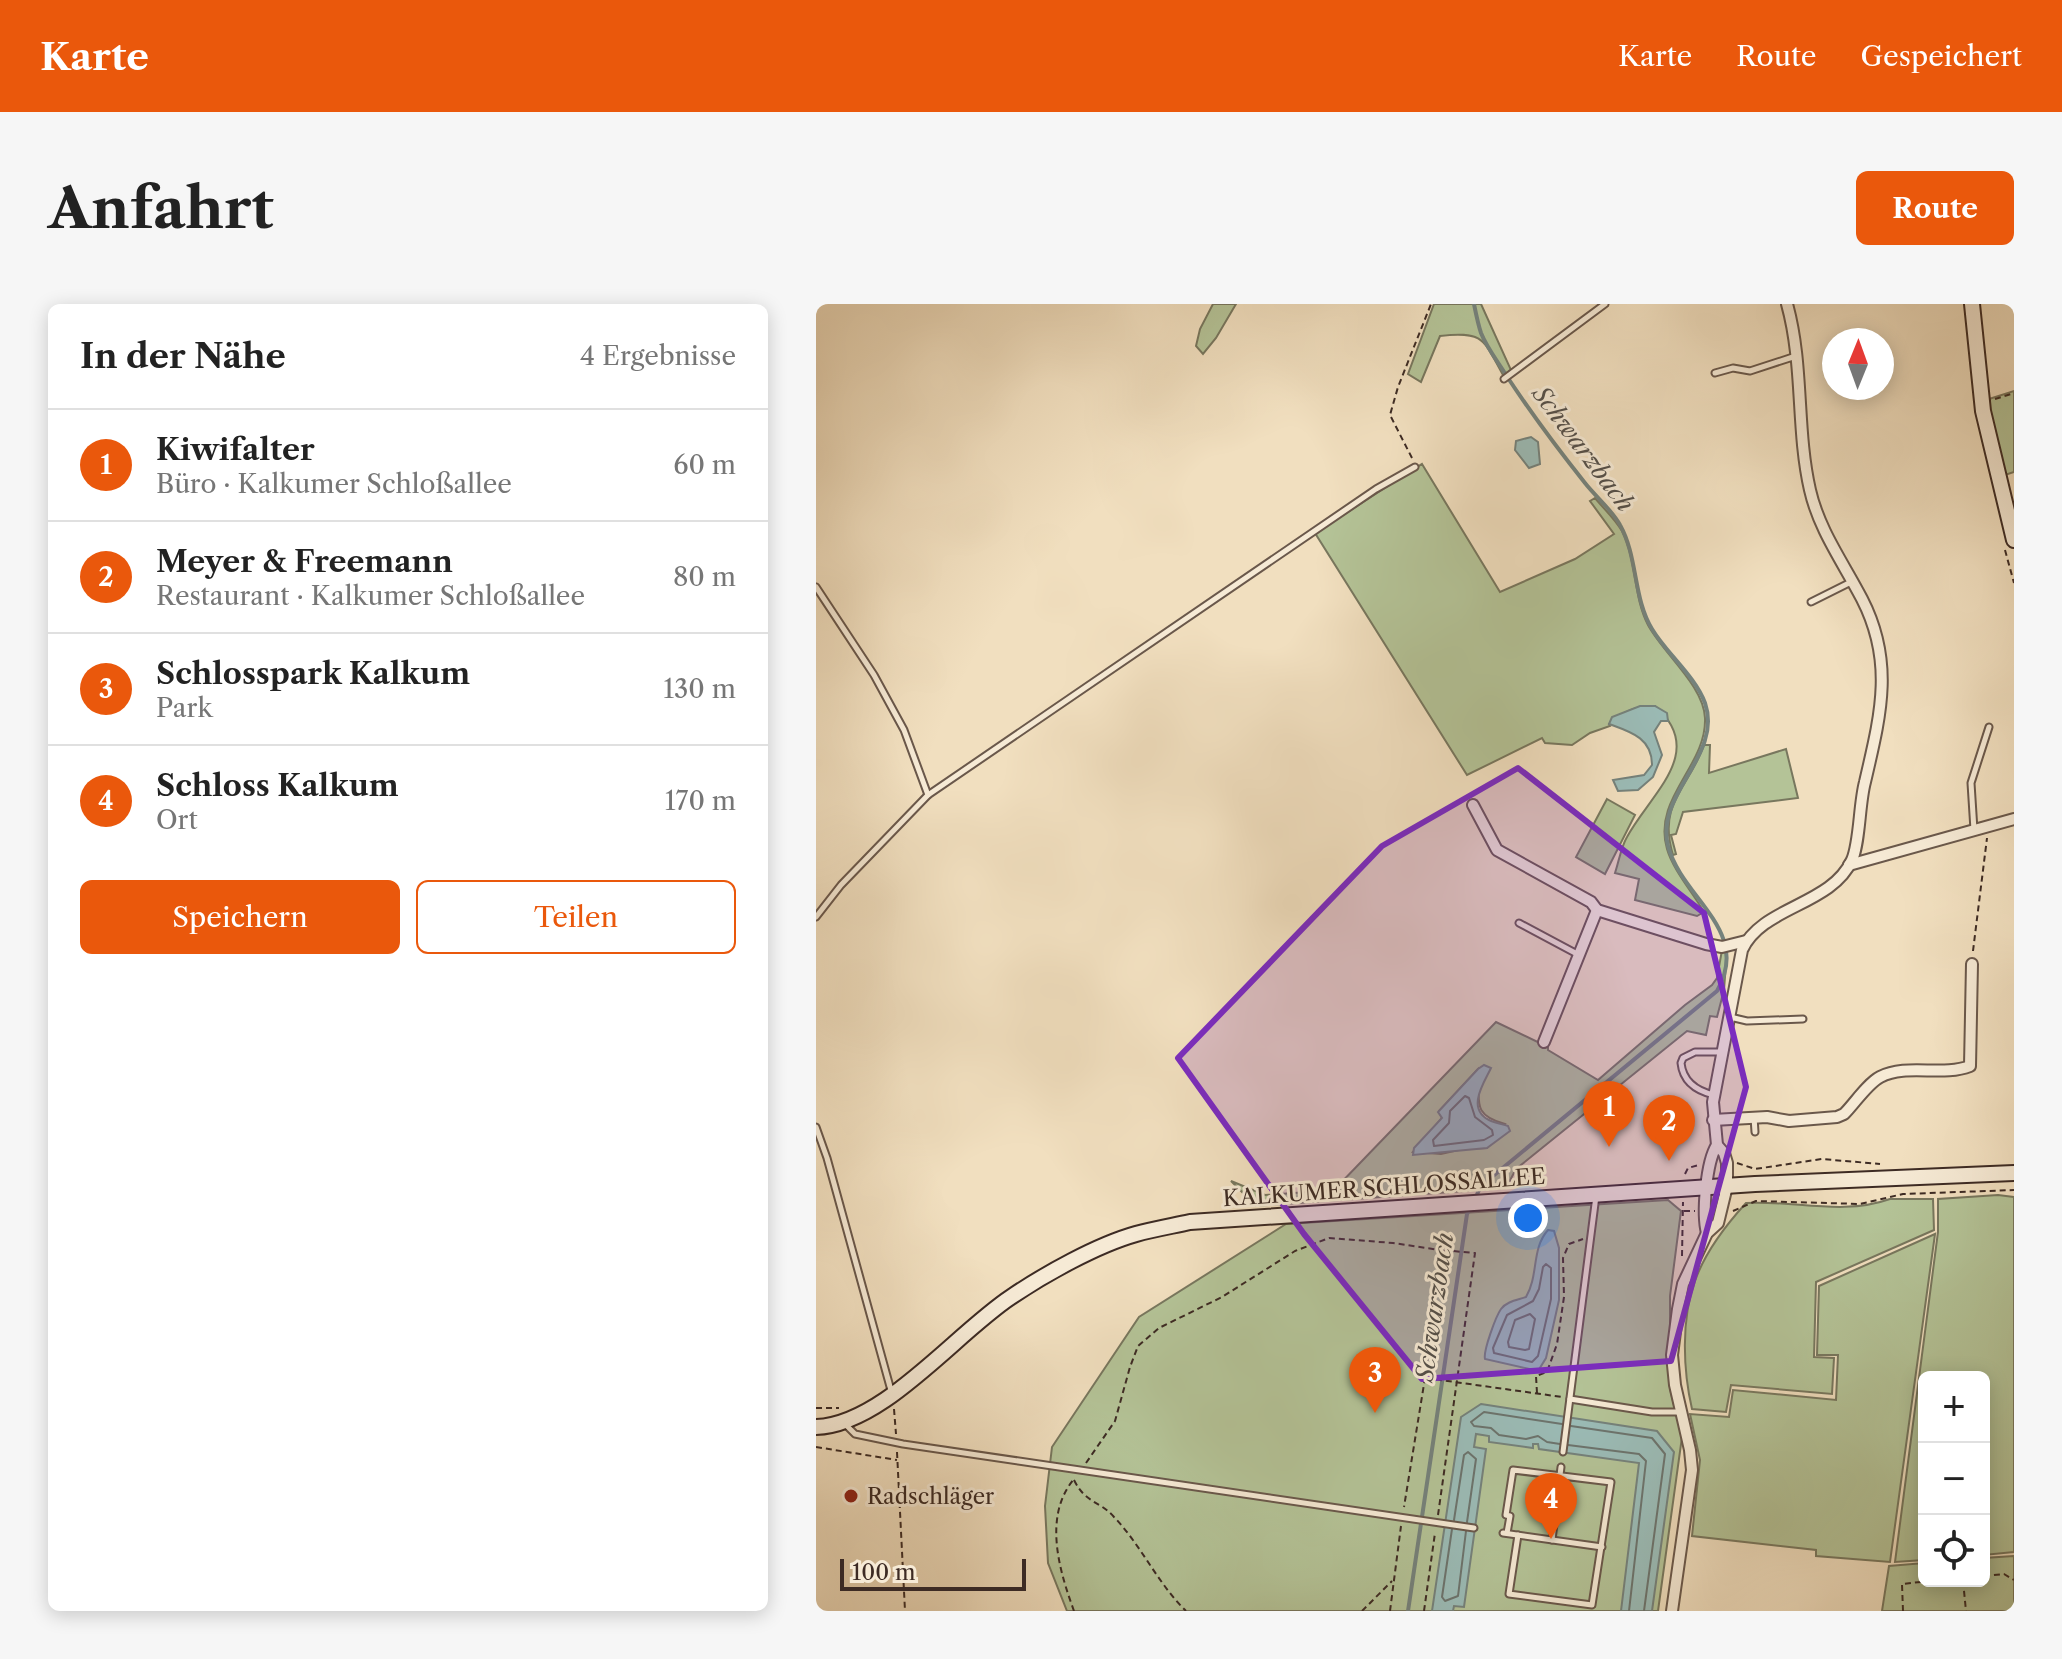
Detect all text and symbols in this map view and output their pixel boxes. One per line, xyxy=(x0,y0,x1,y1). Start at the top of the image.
text: Karte xyxy=(40,33,149,80)
text: Karte xyxy=(1618,39,1692,73)
text: Route xyxy=(1736,39,1817,73)
text: Gespeichert xyxy=(1861,39,2022,73)
button: Route xyxy=(1856,171,2014,245)
text: Anfahrt xyxy=(48,174,274,243)
north arrow xyxy=(1822,328,1894,400)
text: In der Nähe xyxy=(80,335,286,377)
text: 4 Ergebnisse xyxy=(580,340,736,372)
water label: Schwarzbach xyxy=(1526,379,1640,517)
text: Kiwifalter xyxy=(156,431,315,468)
text: 1 xyxy=(100,449,112,481)
text: 60 m xyxy=(673,449,736,481)
text: Büro · Kalkumer Schloßallee xyxy=(156,468,512,500)
text: Meyer & Freemann xyxy=(156,543,453,580)
text: 2 xyxy=(98,561,114,593)
text: 80 m xyxy=(673,561,736,593)
text: Restaurant · Kalkumer Schloßallee xyxy=(156,580,585,612)
text: Schlosspark Kalkum xyxy=(156,655,470,692)
text: 3 xyxy=(99,673,113,705)
text: 130 m xyxy=(663,673,736,705)
text: Park xyxy=(156,692,213,724)
text: Schloss Kalkum xyxy=(156,767,399,804)
text: 4 xyxy=(98,785,114,817)
text: 170 m xyxy=(665,785,736,817)
text: Ort xyxy=(156,804,198,836)
button: Speichern xyxy=(80,880,400,954)
button: Teilen xyxy=(416,880,736,954)
pin: 1 xyxy=(1583,1081,1635,1147)
pin: 2 xyxy=(1643,1095,1695,1161)
street label: KALKUMER SCHLOSSALLEE xyxy=(1222,1163,1546,1212)
your location xyxy=(1508,1198,1548,1238)
water label: Schwarzbach xyxy=(1409,1231,1459,1385)
pin: 3 xyxy=(1349,1347,1401,1413)
map controls xyxy=(1918,1371,1990,1587)
button: + xyxy=(1918,1371,1990,1443)
button: − xyxy=(1918,1443,1990,1515)
pin: 4 xyxy=(1525,1473,1577,1539)
place label: Radschläger xyxy=(867,1483,994,1510)
marker: Radschläger xyxy=(842,1487,860,1505)
button: locate xyxy=(1918,1515,1990,1587)
scale bar xyxy=(840,1555,1026,1591)
text: 100 m xyxy=(852,1559,915,1586)

